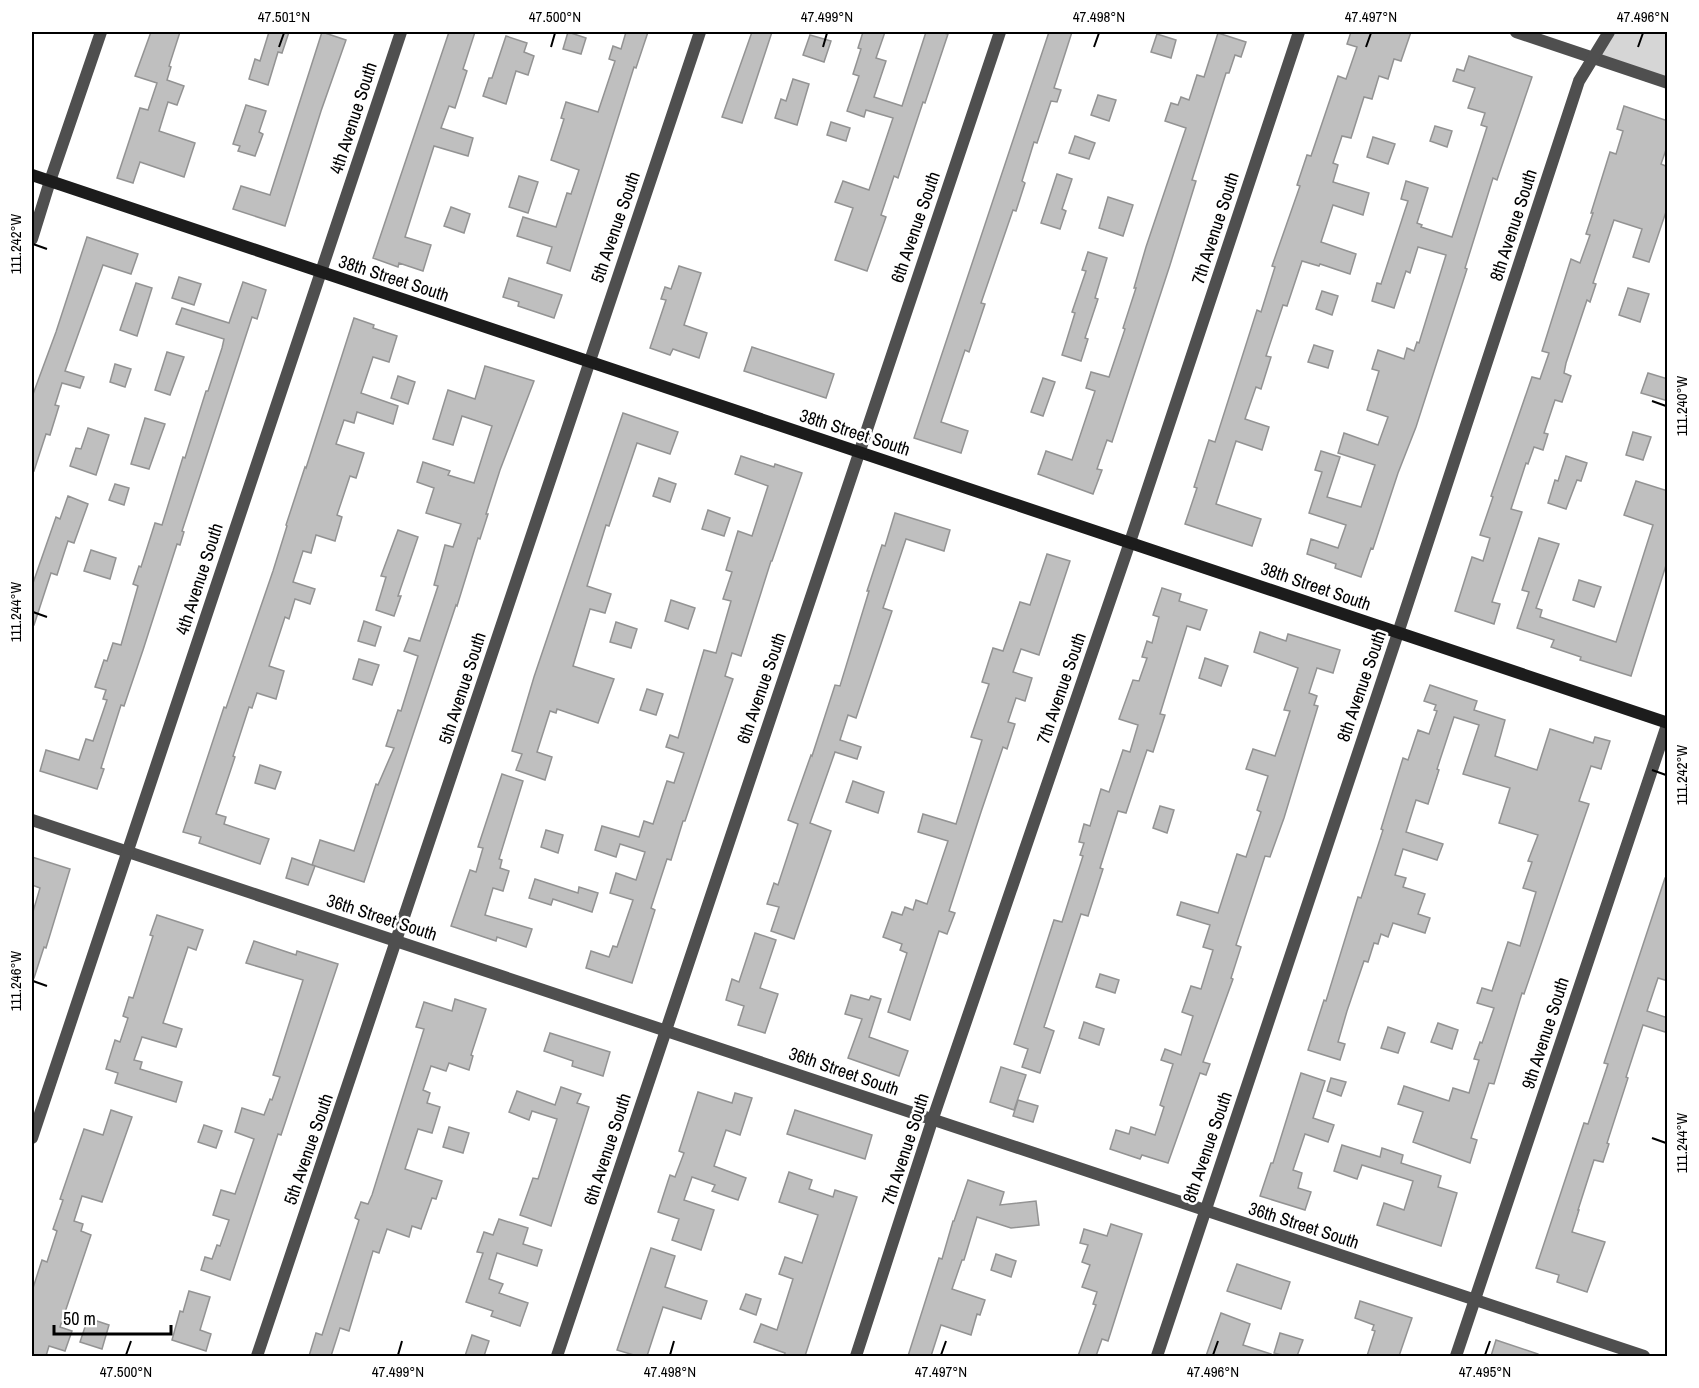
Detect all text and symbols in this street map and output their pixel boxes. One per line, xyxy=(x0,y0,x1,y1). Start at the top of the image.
text: 47.501°N xyxy=(258,6,310,27)
text: 47.500°N xyxy=(529,6,581,27)
text: 47.499°N xyxy=(801,6,853,27)
text: 47.498°N xyxy=(1073,6,1125,27)
text: 47.497°N xyxy=(1345,6,1397,27)
text: 47.496°N xyxy=(1617,6,1669,27)
street label: 4th Avenue South xyxy=(323,59,383,177)
street label: 8th Avenue South xyxy=(1483,166,1543,284)
street label: 5th Avenue South xyxy=(584,168,646,286)
street label: 6th Avenue South xyxy=(884,168,946,286)
street label: 7th Avenue South xyxy=(1185,169,1245,287)
text: 111.242°W xyxy=(5,213,26,274)
street label: 38th Street South xyxy=(335,248,453,308)
text: 111.240°W xyxy=(1671,375,1692,436)
street label: 38th Street South xyxy=(796,402,914,462)
street label: 4th Avenue South xyxy=(169,520,229,638)
street label: 38th Street South xyxy=(1258,555,1374,617)
text: 111.244°W xyxy=(5,581,26,642)
street label: 8th Avenue South xyxy=(1330,627,1392,745)
street label: 5th Avenue South xyxy=(432,629,492,747)
street label: 6th Avenue South xyxy=(730,629,792,747)
street label: 7th Avenue South xyxy=(1030,629,1092,747)
text: 111.242°W xyxy=(1671,744,1692,805)
street label: 36th Street South xyxy=(323,887,441,947)
text: 111.246°W xyxy=(5,950,26,1011)
street label: 9th Avenue South xyxy=(1515,974,1575,1092)
street label: 36th Street South xyxy=(786,1040,902,1102)
street label: 8th Avenue South xyxy=(1176,1088,1238,1206)
street label: 5th Avenue South xyxy=(277,1090,339,1208)
street label: 6th Avenue South xyxy=(577,1090,637,1208)
street label: 7th Avenue South xyxy=(875,1090,935,1208)
text: 111.244°W xyxy=(1671,1112,1692,1173)
street label: 36th Street South xyxy=(1245,1195,1363,1255)
scale bar xyxy=(54,1298,171,1336)
text: 50 m xyxy=(63,1306,96,1331)
text: 47.500°N xyxy=(100,1361,152,1382)
text: 47.499°N xyxy=(372,1361,424,1382)
text: 47.498°N xyxy=(644,1361,696,1382)
text: 47.497°N xyxy=(915,1361,967,1382)
text: 47.496°N xyxy=(1187,1361,1239,1382)
text: 47.495°N xyxy=(1459,1361,1511,1382)

